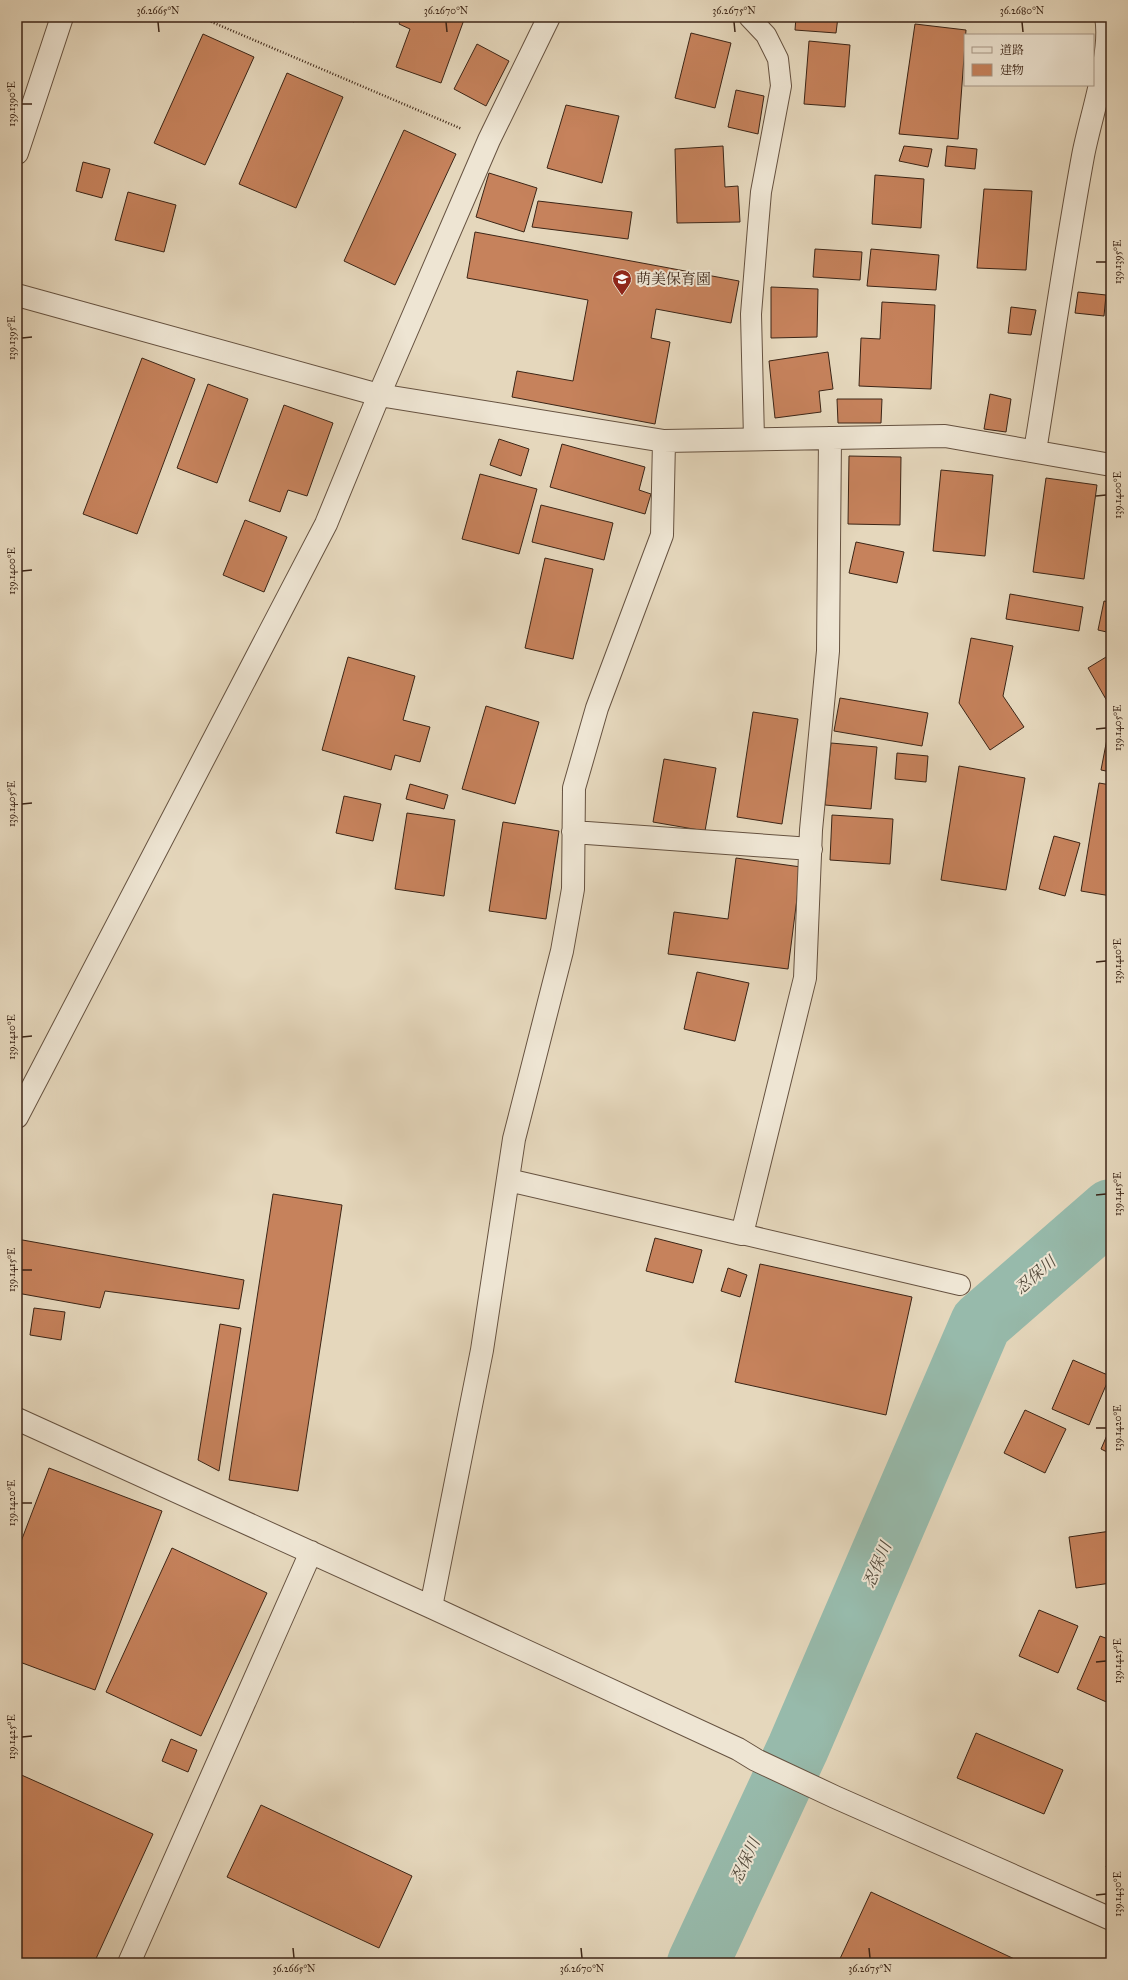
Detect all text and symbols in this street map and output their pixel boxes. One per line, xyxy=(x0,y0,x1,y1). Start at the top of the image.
text: 36.2665°N xyxy=(136,5,180,17)
text: 36.2670°N xyxy=(424,5,469,17)
text: 36.2675°N xyxy=(712,5,756,17)
text: 36.2680°N xyxy=(1000,5,1045,17)
legend xyxy=(964,34,1094,86)
text: 道路 xyxy=(1000,43,1024,57)
text: 建物 xyxy=(1000,63,1024,77)
text: 139.1390°E xyxy=(6,81,18,127)
text: 139.1395°E xyxy=(1112,240,1124,284)
school or university icon: 萌美保育園 xyxy=(611,268,633,296)
place label: 萌美保育園 xyxy=(636,270,711,288)
text: 139.1395°E xyxy=(6,316,18,360)
text: 139.1400°E xyxy=(1112,471,1124,519)
text: 139.1400°E xyxy=(6,547,18,595)
text: 139.1405°E xyxy=(1112,705,1124,751)
text: 139.1405°E xyxy=(6,781,18,827)
text: 139.1410°E xyxy=(1112,938,1124,984)
text: 139.1410°E xyxy=(6,1014,18,1060)
text: 139.1415°E xyxy=(1112,1172,1124,1216)
text: 139.1415°E xyxy=(6,1248,18,1292)
water label: 忍保川 xyxy=(1011,1251,1061,1298)
text: 139.1420°E xyxy=(1112,1405,1124,1451)
text: 139.1420°E xyxy=(6,1480,18,1526)
water label: 忍保川 xyxy=(859,1537,896,1591)
text: 139.1425°E xyxy=(1112,1638,1124,1684)
text: 139.1425°E xyxy=(6,1714,18,1760)
water label: 忍保川 xyxy=(726,1833,765,1887)
text: 139.1430°E xyxy=(1112,1871,1124,1917)
text: 36.2665°N xyxy=(272,1963,316,1975)
text: 36.2670°N xyxy=(560,1963,605,1975)
text: 36.2675°N xyxy=(848,1963,892,1975)

